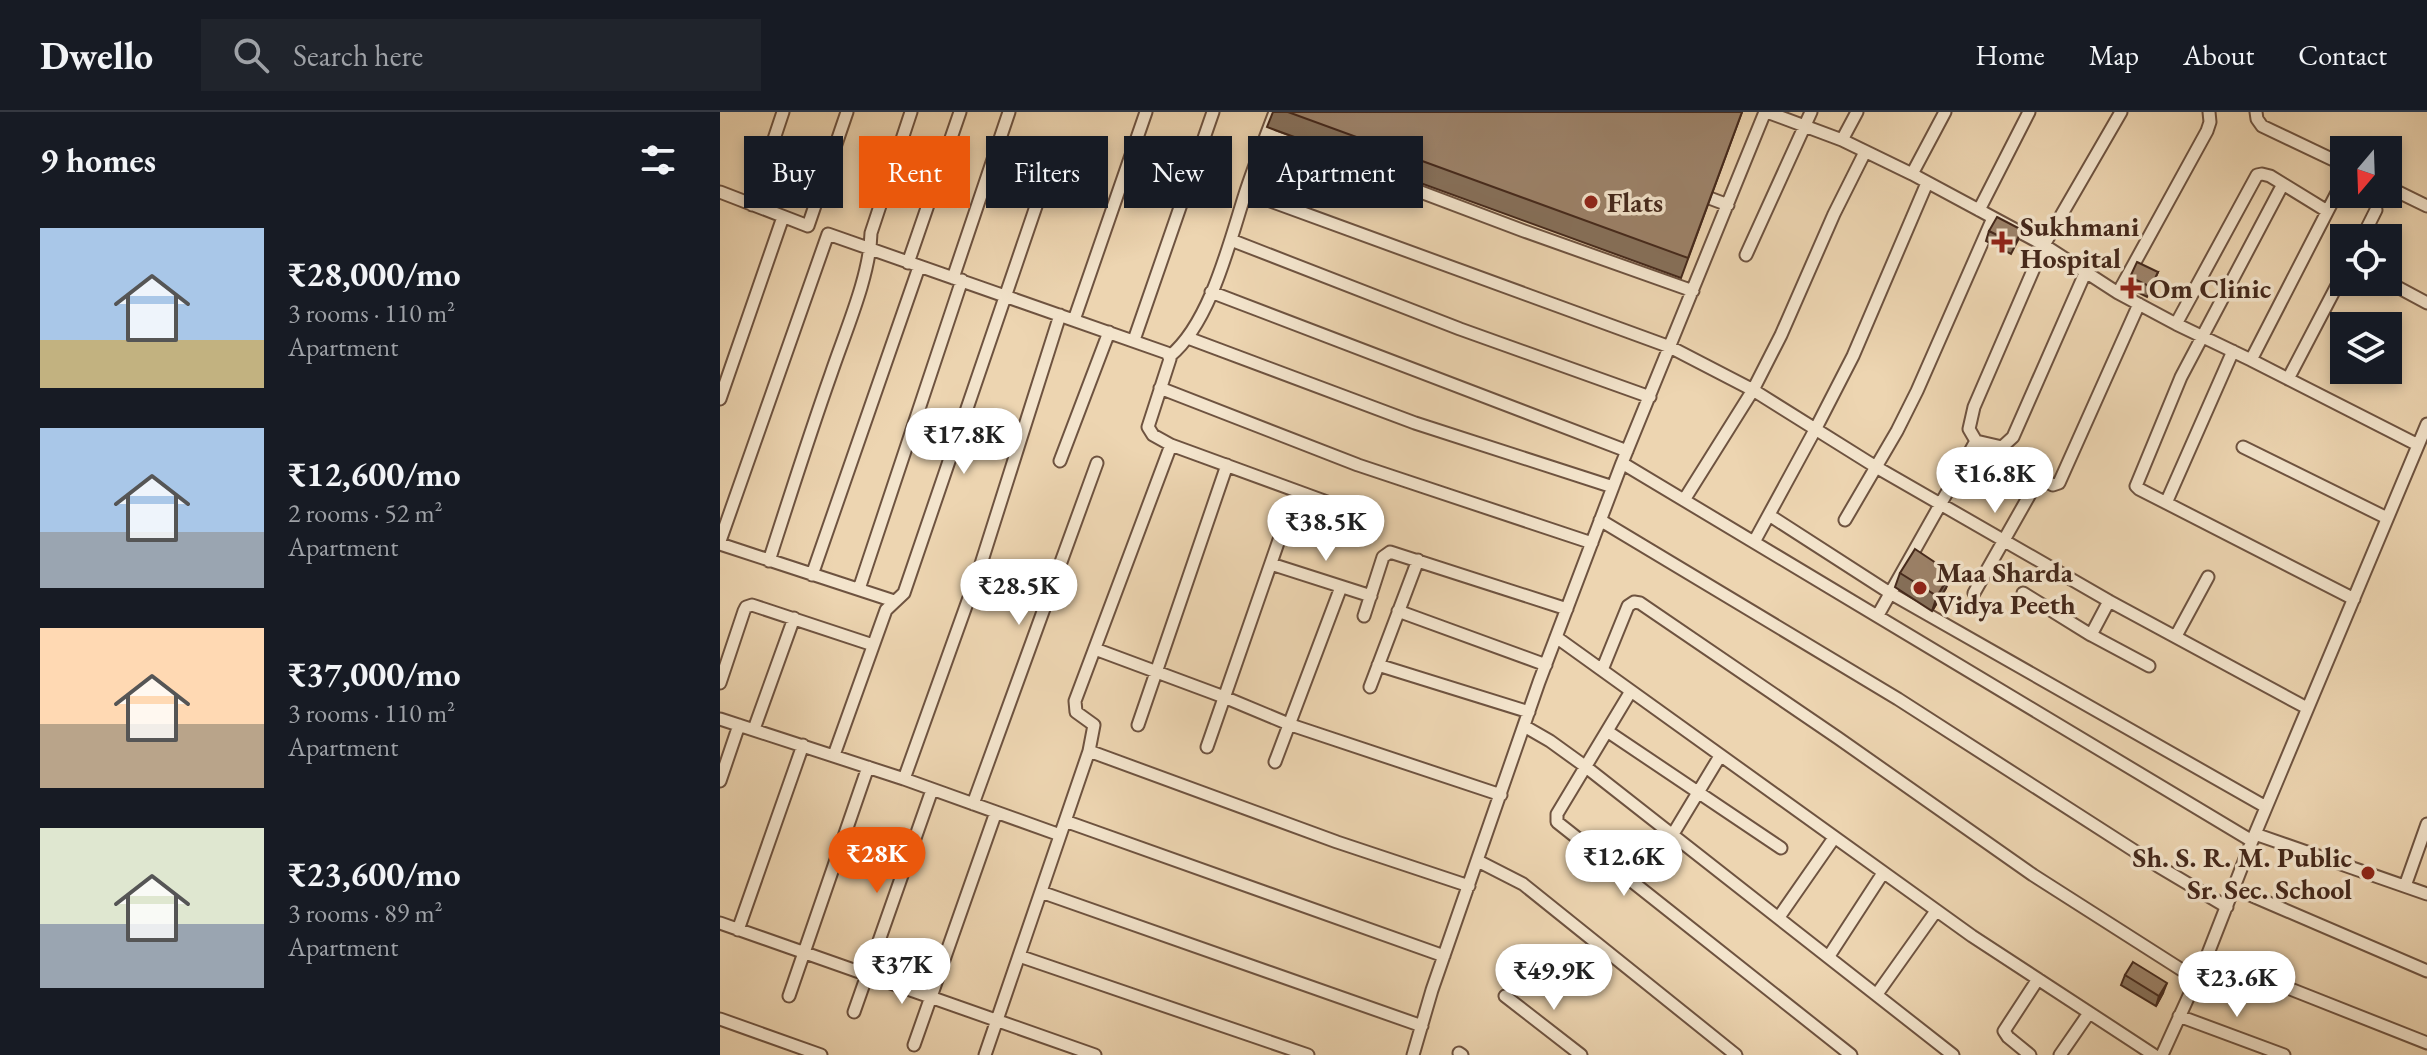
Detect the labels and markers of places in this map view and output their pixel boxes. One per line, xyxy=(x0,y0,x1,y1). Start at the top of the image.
place label: Flats xyxy=(1607,184,1663,220)
marker: Flats xyxy=(1582,193,1600,211)
place label: Sukhmani Hospital xyxy=(2020,208,2139,276)
marker: Sukhmani Hospital xyxy=(1991,231,2013,253)
place label: Om Clinic xyxy=(2149,270,2271,306)
marker: Om Clinic xyxy=(2120,277,2142,299)
pin: ₹17.8K xyxy=(899,408,1029,476)
pin: ₹16.8K xyxy=(1930,447,2060,515)
pin: ₹38.5K xyxy=(1261,495,1391,563)
place label: Maa Sharda Vidya Peeth xyxy=(1936,554,2076,622)
pin: ₹28.5K xyxy=(954,559,1084,627)
marker: Maa Sharda Vidya Peeth xyxy=(1911,579,1929,597)
pin: ₹28K xyxy=(830,827,924,895)
pin: ₹12.6K xyxy=(1559,830,1689,898)
place label: Sh. S. R. M. Public Sr. Sec. School xyxy=(2133,839,2352,907)
marker: Sh. S. R. M. Public Sr. Sec. School xyxy=(2359,864,2377,882)
pin: ₹37K xyxy=(855,938,949,1006)
pin: ₹49.9K xyxy=(1489,944,1619,1012)
pin: ₹23.6K xyxy=(2172,951,2302,1019)

